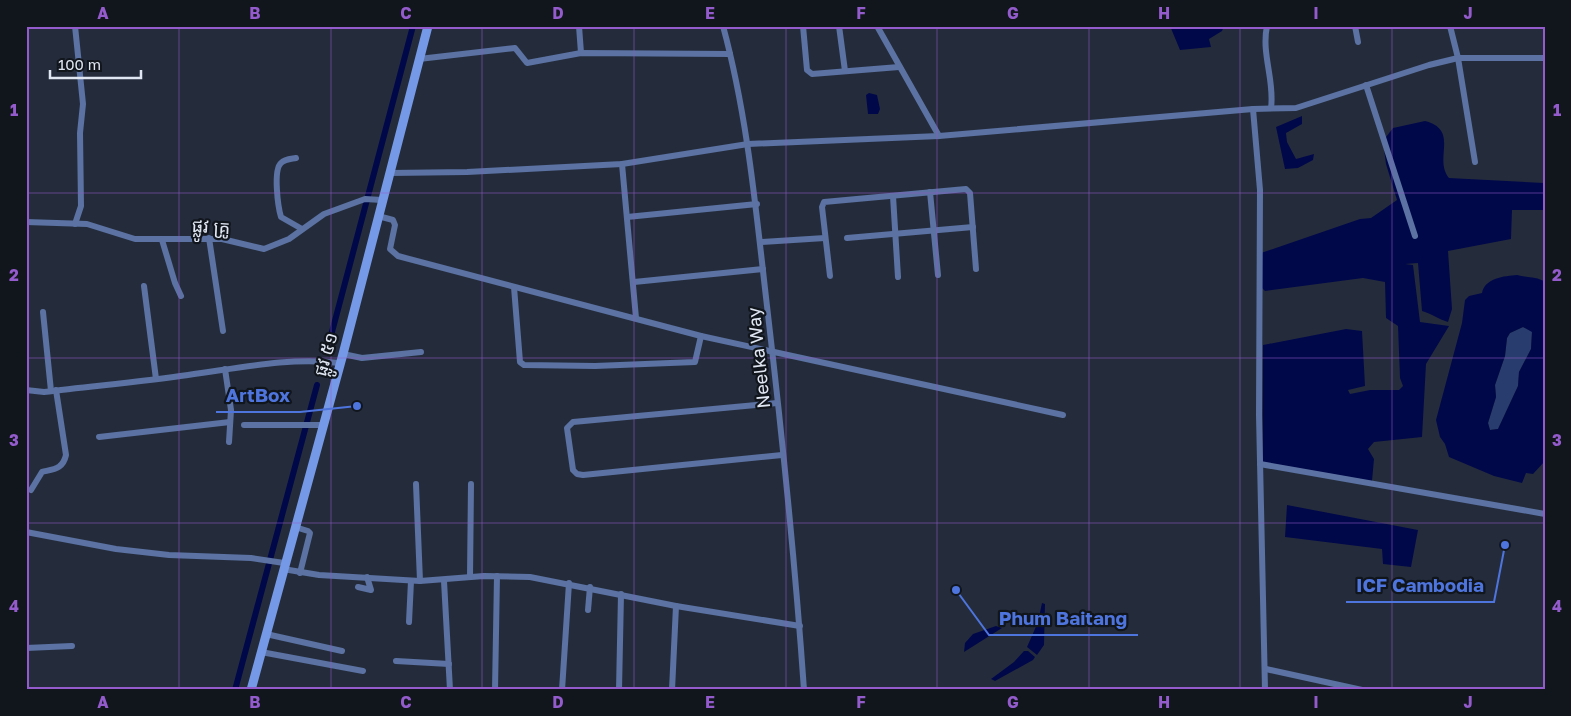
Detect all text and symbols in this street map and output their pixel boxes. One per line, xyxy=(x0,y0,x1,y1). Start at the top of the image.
text: A xyxy=(97,3,109,23)
text: B xyxy=(249,3,261,23)
text: C xyxy=(400,3,412,23)
text: D xyxy=(552,3,564,23)
text: E xyxy=(705,3,715,23)
text: F xyxy=(856,3,866,23)
text: G xyxy=(1007,3,1019,23)
text: H xyxy=(1158,3,1170,23)
text: I xyxy=(1313,3,1319,23)
text: J xyxy=(1463,3,1473,23)
scale bar xyxy=(50,48,141,80)
text: 100 m xyxy=(58,55,101,73)
text: 1 xyxy=(10,100,18,120)
text: 1 xyxy=(1553,100,1561,120)
street label: ផ្លូវ គ្រូ xyxy=(191,214,231,244)
text: 2 xyxy=(9,265,19,285)
text: 2 xyxy=(1552,265,1562,285)
street label: Neelka Way xyxy=(742,306,774,410)
street label: ផ្លូវ ៥១ xyxy=(308,329,348,380)
callout: ArtBox xyxy=(216,378,300,412)
text: ArtBox xyxy=(226,383,290,406)
text: 3 xyxy=(9,430,19,450)
text: 3 xyxy=(1552,430,1562,450)
callout: ICF Cambodia xyxy=(1346,568,1494,602)
text: ICF Cambodia xyxy=(1356,573,1484,596)
text: 4 xyxy=(9,596,19,616)
text: 4 xyxy=(1552,596,1562,616)
callout: Phum Baitang xyxy=(989,601,1138,635)
text: Phum Baitang xyxy=(999,606,1127,629)
text: A xyxy=(97,692,109,712)
text: B xyxy=(249,692,261,712)
text: C xyxy=(400,692,412,712)
text: D xyxy=(552,692,564,712)
text: E xyxy=(705,692,715,712)
text: F xyxy=(856,692,866,712)
text: G xyxy=(1007,692,1019,712)
text: H xyxy=(1158,692,1170,712)
text: I xyxy=(1313,692,1319,712)
text: J xyxy=(1463,692,1473,712)

